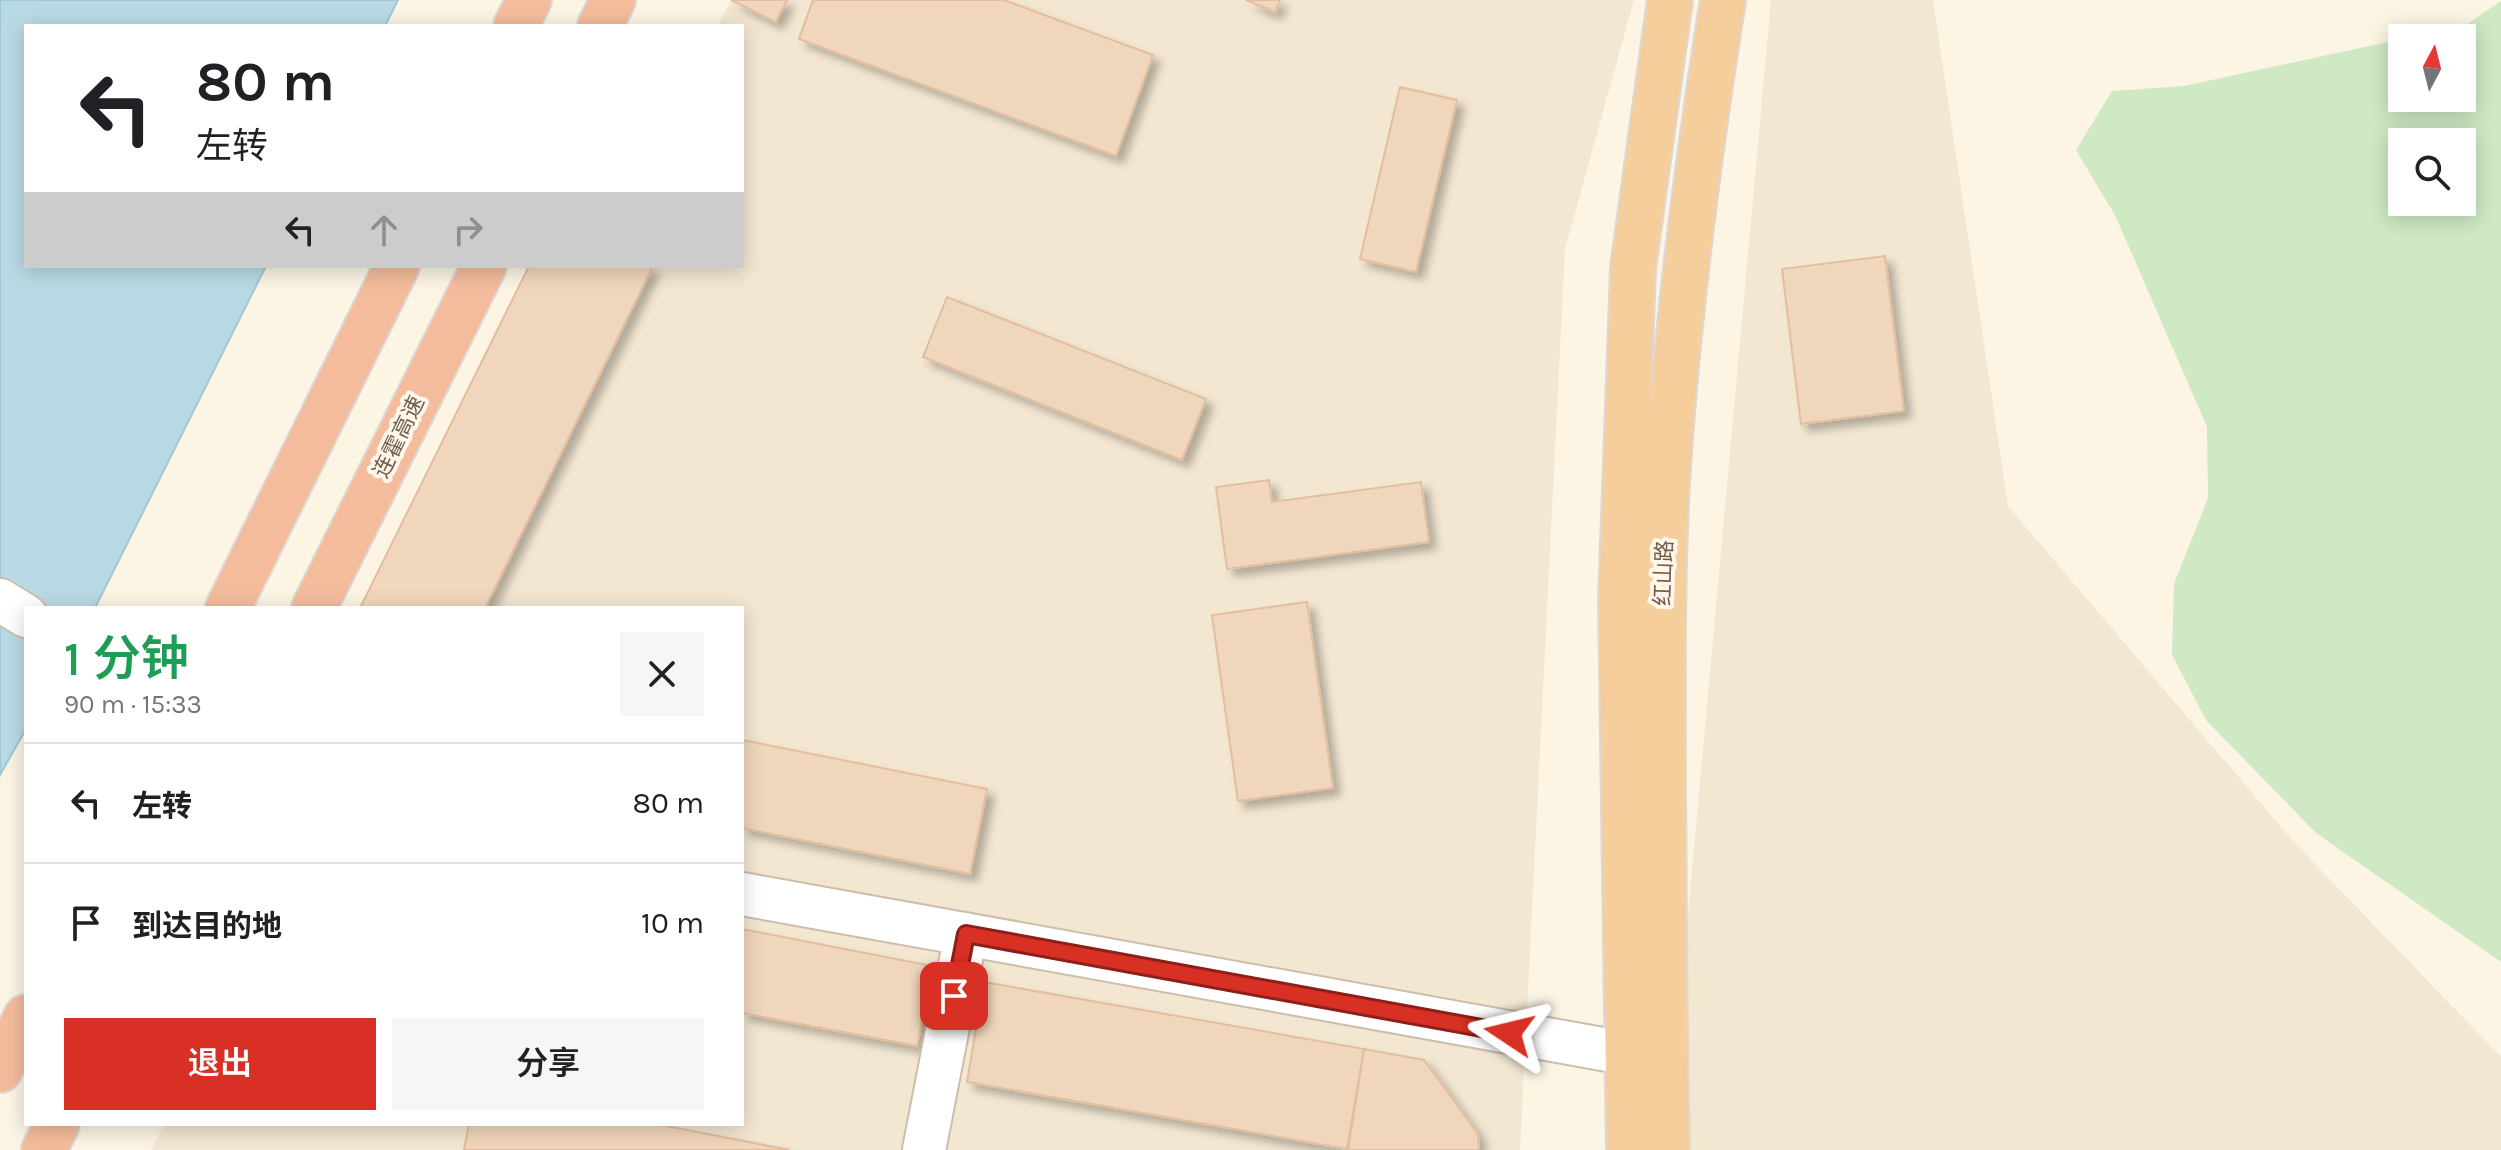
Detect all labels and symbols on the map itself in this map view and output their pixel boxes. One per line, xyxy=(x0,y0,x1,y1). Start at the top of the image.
north arrow xyxy=(2388,24,2476,112)
street label: 连霍高速 xyxy=(368,392,430,482)
street label: 红山路 xyxy=(1650,540,1678,606)
pin xyxy=(920,962,988,1030)
position arrow xyxy=(1467,991,1551,1075)

